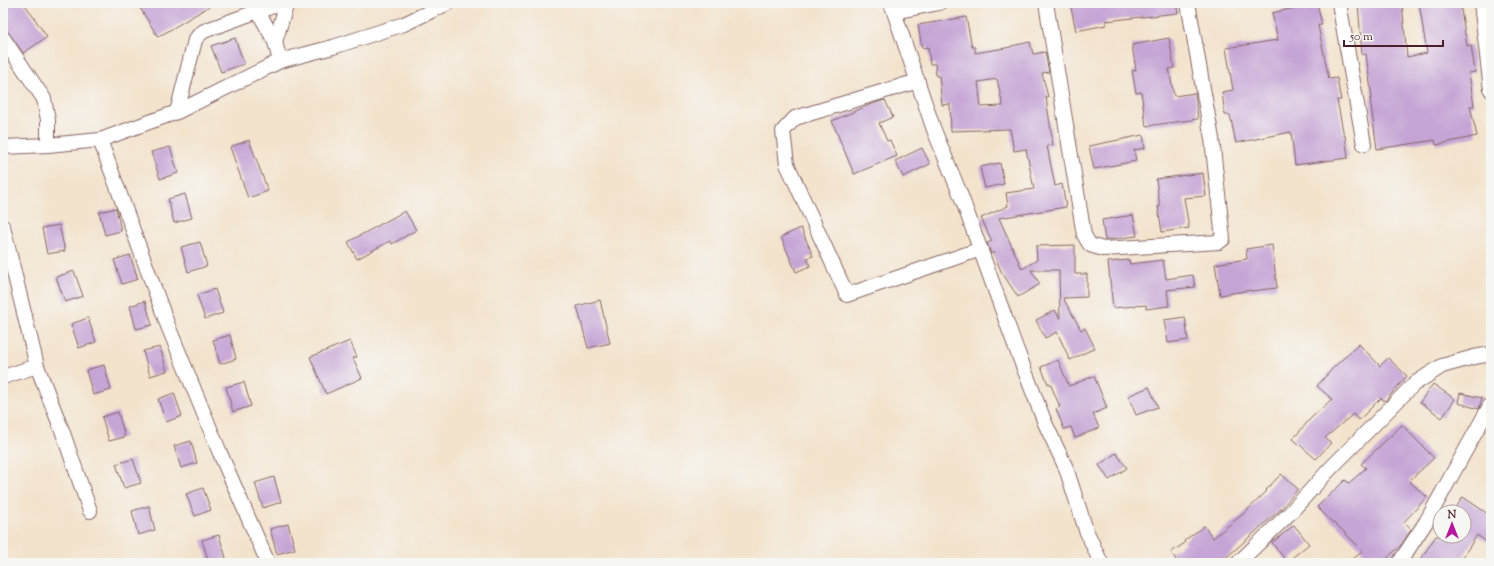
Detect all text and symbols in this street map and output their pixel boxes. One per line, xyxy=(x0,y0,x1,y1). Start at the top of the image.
scale bar xyxy=(1344,22,1443,48)
text: 50 m xyxy=(1349,28,1373,46)
north arrow xyxy=(1432,504,1472,544)
text: N xyxy=(1447,507,1457,523)

